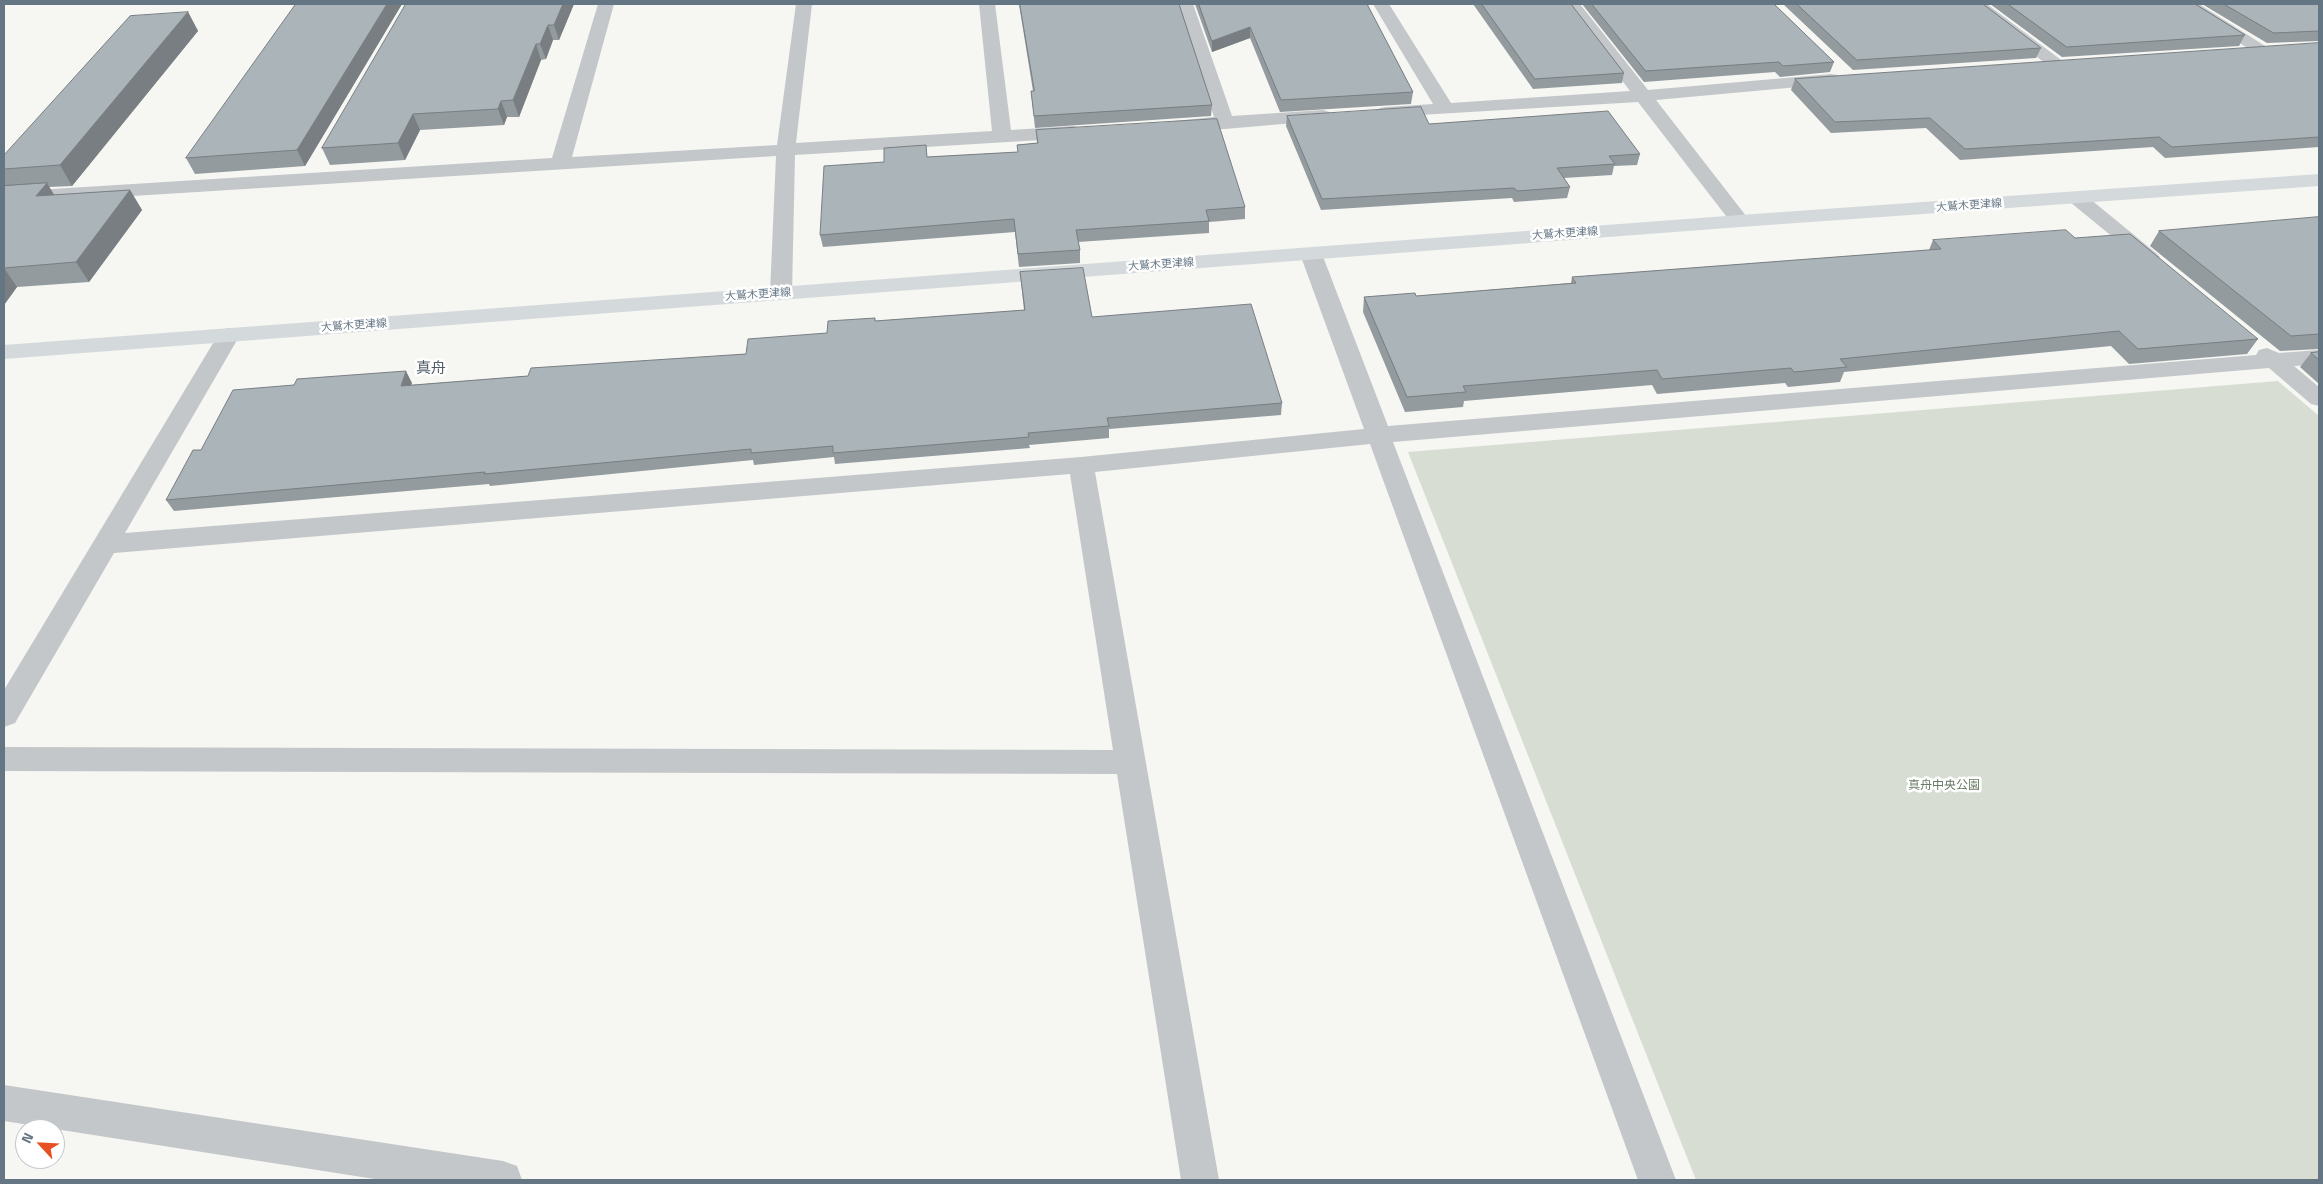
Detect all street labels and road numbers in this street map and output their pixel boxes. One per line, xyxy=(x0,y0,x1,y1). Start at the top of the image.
street label: 大鷲木更津線 xyxy=(1936,197,2002,215)
street label: 大鷲木更津線 xyxy=(1532,225,1598,243)
street label: 大鷲木更津線 xyxy=(1128,256,1194,274)
street label: 大鷲木更津線 xyxy=(725,286,791,304)
street label: 大鷲木更津線 xyxy=(321,317,387,335)

